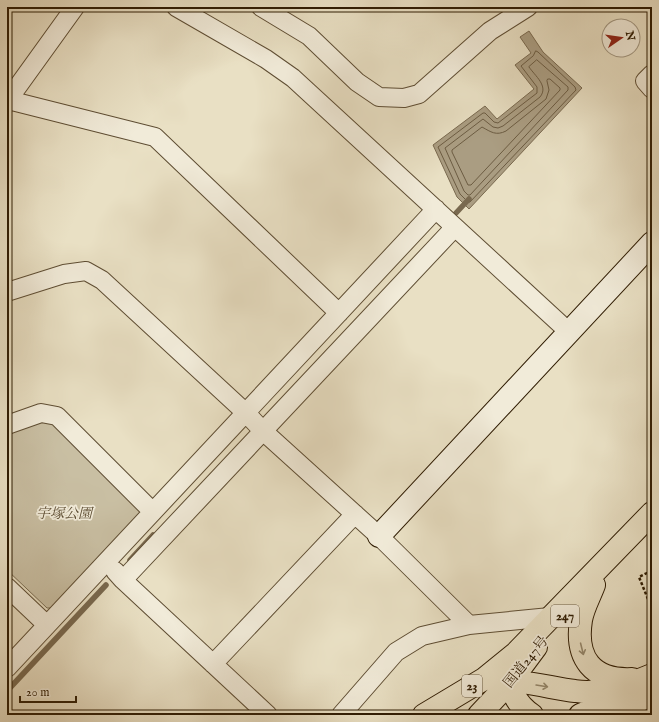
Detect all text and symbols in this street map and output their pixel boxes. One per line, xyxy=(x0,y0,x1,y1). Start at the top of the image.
north arrow xyxy=(601,18,641,58)
text: N xyxy=(622,29,638,43)
park label: 宇塚公園 xyxy=(36,505,94,523)
road number: 247 xyxy=(551,605,579,627)
street label: 国道247号 xyxy=(500,632,552,692)
one-way arrow xyxy=(579,643,586,656)
road number: 23 xyxy=(462,675,482,697)
scale bar xyxy=(20,678,76,704)
one-way arrow xyxy=(535,682,548,690)
text: 20 m xyxy=(26,685,49,700)

